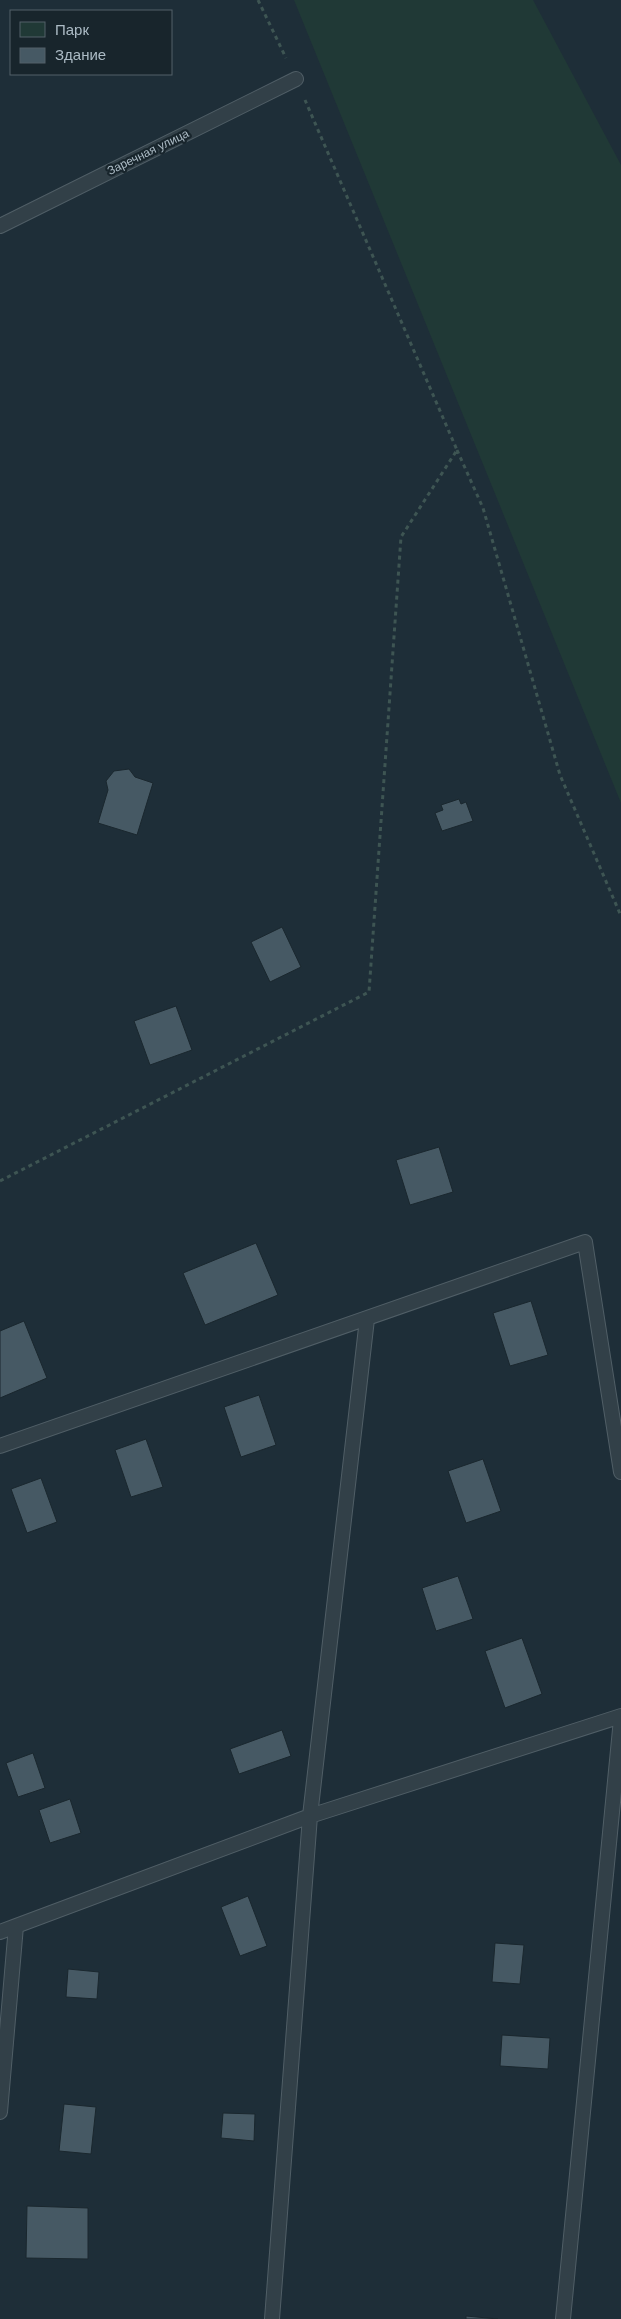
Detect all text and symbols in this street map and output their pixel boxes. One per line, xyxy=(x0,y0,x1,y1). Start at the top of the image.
legend xyxy=(10,10,172,75)
text: Парк xyxy=(55,21,89,38)
text: Здание xyxy=(55,46,106,63)
street label: Заречная улица xyxy=(105,126,191,178)

